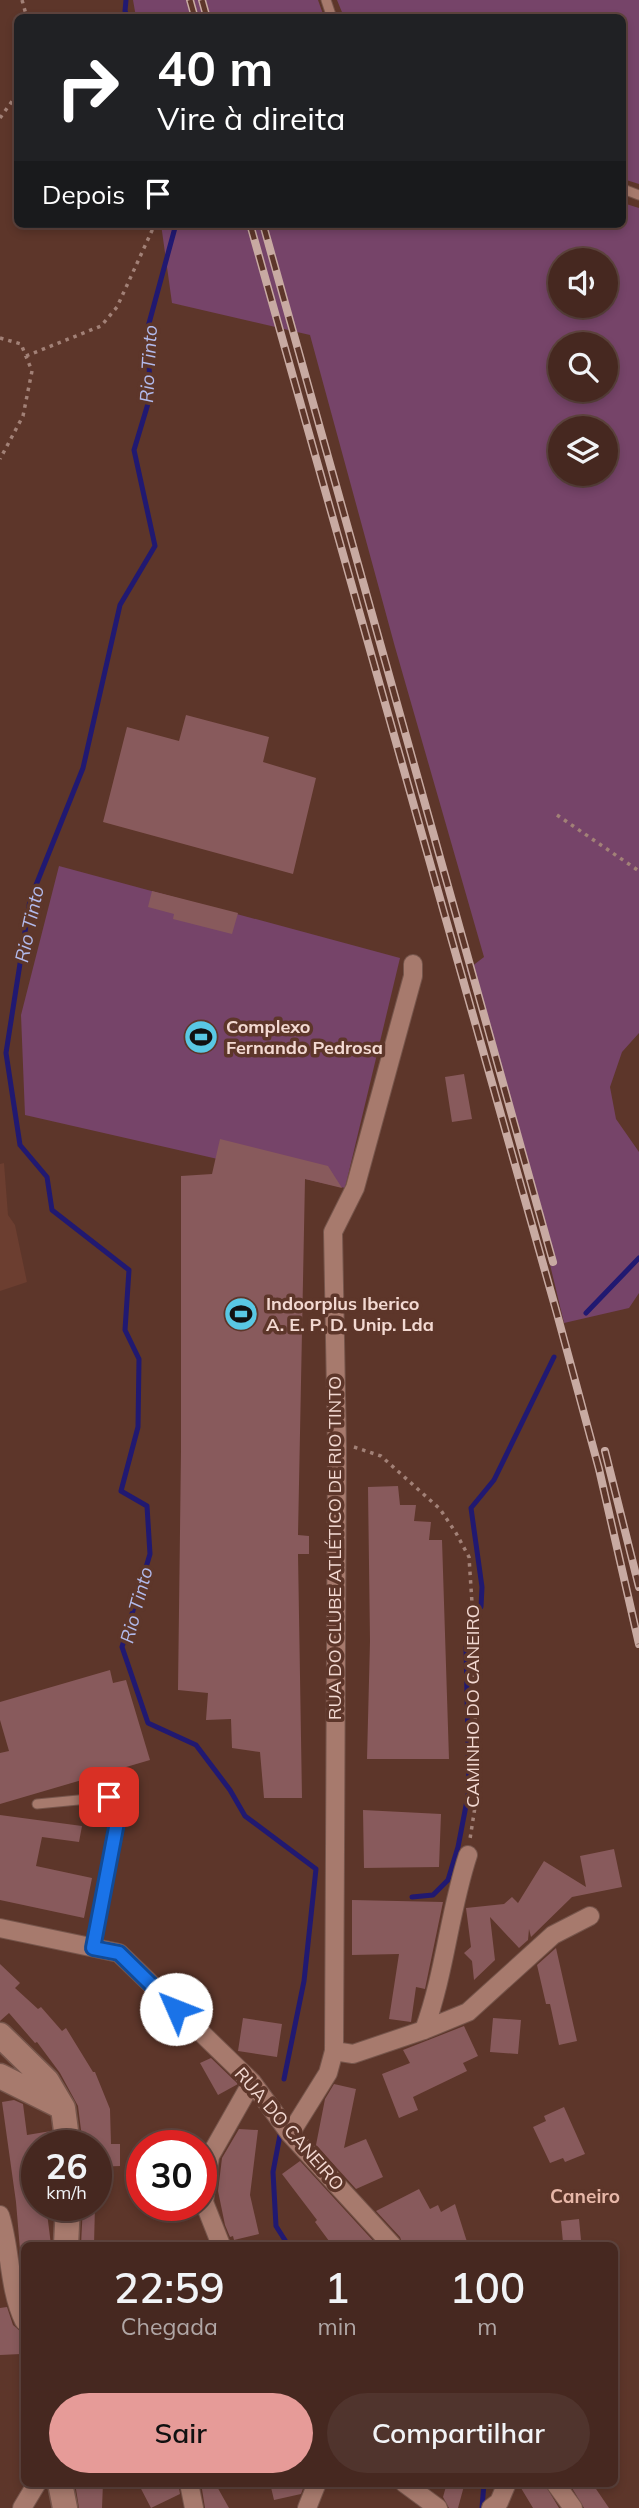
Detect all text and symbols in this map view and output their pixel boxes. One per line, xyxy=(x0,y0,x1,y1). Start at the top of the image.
text: 40 m xyxy=(157,37,273,98)
icon: right xyxy=(42,42,133,133)
text: Vire à direita xyxy=(157,98,345,138)
icon: arrive xyxy=(139,175,177,213)
text: Depois xyxy=(42,178,125,211)
map controls xyxy=(548,248,618,486)
button: sound xyxy=(548,248,618,318)
water label: Rio Tinto xyxy=(134,324,162,404)
button: search xyxy=(548,332,618,402)
button: layers xyxy=(548,416,618,486)
water label: Rio Tinto xyxy=(9,883,49,965)
place label: Complexo Fernando Pedrosa xyxy=(226,1015,383,1059)
sports icon: Complexo Fernando Pedrosa xyxy=(182,1018,220,1056)
place label: Indoorplus Iberico A. E. P. D. Unip. Lda xyxy=(266,1292,434,1336)
sports icon: Indoorplus Iberico A. E. P. D. Unip. Lda xyxy=(222,1295,260,1333)
street label: RUA DO CLUBE ATLÉTICO DE RIO TINTO xyxy=(323,1376,346,1720)
water label: Rio Tinto xyxy=(114,1564,158,1646)
street label: CAMINHO DO CANEIRO xyxy=(461,1604,484,1808)
pin xyxy=(79,1767,139,1827)
icon: arrive xyxy=(90,1778,128,1816)
position arrow xyxy=(139,1972,213,2046)
street label: RUA DO CANEIRO xyxy=(230,2062,349,2195)
speed limit sign: 30 xyxy=(126,2130,217,2221)
text: 26 xyxy=(45,2144,88,2188)
text: km/h xyxy=(46,2181,87,2204)
district label: Caneiro xyxy=(550,2184,620,2208)
text: 22:59 xyxy=(114,2261,225,2314)
text: 1 xyxy=(324,2261,350,2314)
text: 100 xyxy=(450,2261,525,2314)
text: Chegada xyxy=(121,2312,218,2341)
text: min xyxy=(317,2312,357,2341)
text: m xyxy=(477,2312,497,2341)
button: Sair xyxy=(49,2393,313,2473)
button: Compartilhar xyxy=(327,2393,590,2473)

